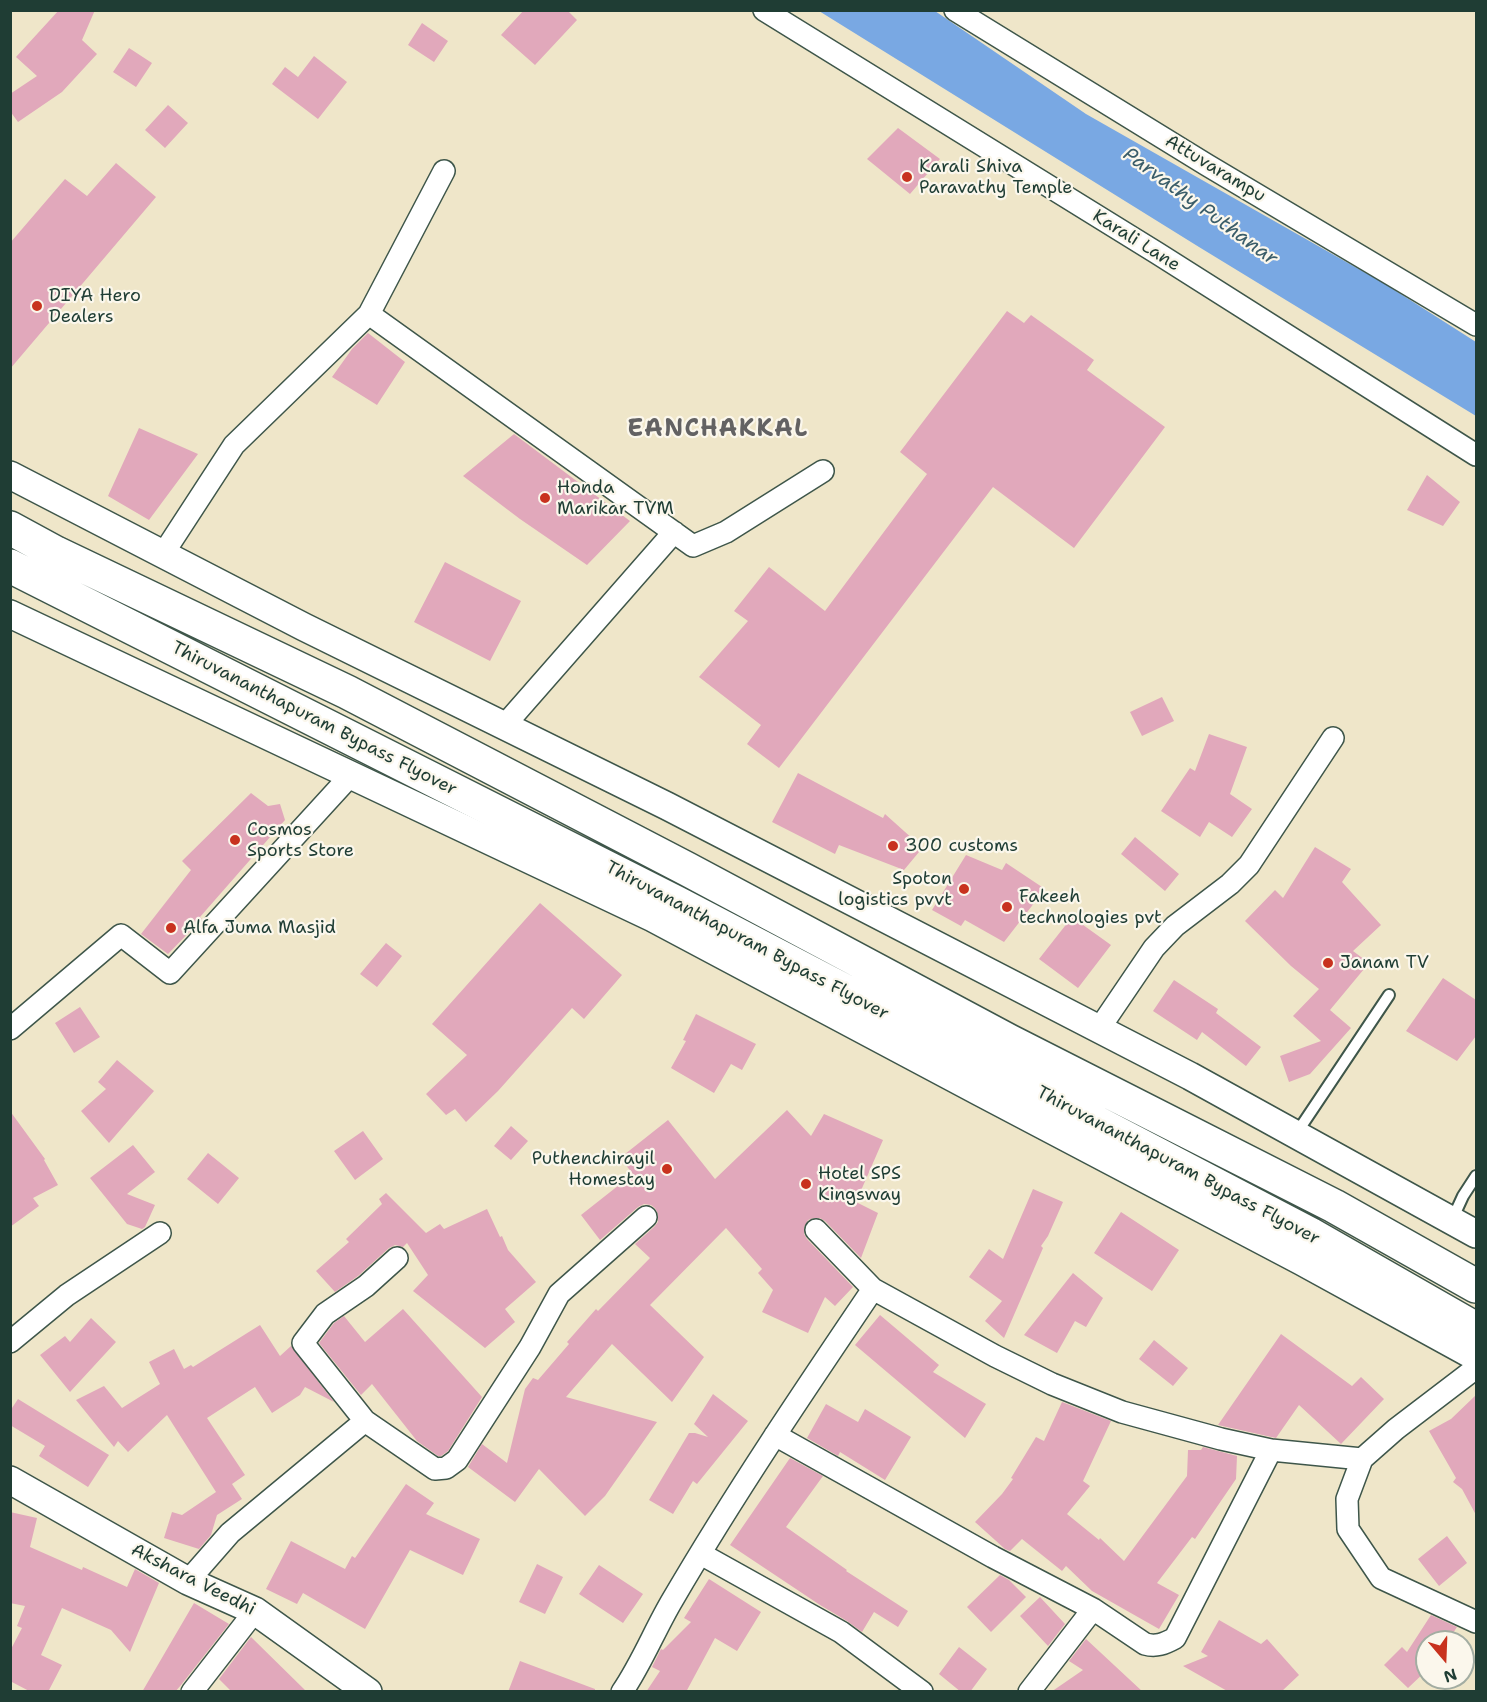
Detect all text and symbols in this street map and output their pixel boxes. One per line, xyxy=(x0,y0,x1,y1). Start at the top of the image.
street label: Attuvarampu xyxy=(1161,131,1269,207)
water label: Parvathy Puthanar xyxy=(1118,143,1282,271)
place label: Karali Shiva Paravathy Temple xyxy=(919,156,1072,198)
marker: Karali Shiva Paravathy Temple xyxy=(900,170,914,184)
street label: Karali Lane xyxy=(1088,206,1184,276)
place label: DIYA Hero Dealers xyxy=(49,285,141,328)
marker: DIYA Hero Dealers xyxy=(30,299,44,313)
district label: EANCHAKKAL xyxy=(627,416,809,444)
place label: Honda Marikar TVM xyxy=(557,477,674,520)
marker: Honda Marikar TVM xyxy=(538,491,552,505)
street label: Thiruvananthapuram Bypass Flyover xyxy=(168,637,460,801)
place label: Cosmos Sports Store xyxy=(247,819,354,862)
marker: Cosmos Sports Store xyxy=(228,833,242,847)
place label: 300 customs xyxy=(905,835,1018,857)
marker: 300 customs xyxy=(886,839,900,853)
street label: Thiruvananthapuram Bypass Flyover xyxy=(602,857,892,1025)
place label: Spoton logistics pvvt xyxy=(838,868,952,910)
marker: Spoton logistics pvvt xyxy=(957,882,971,896)
place label: Fakeeh technologies pvt xyxy=(1019,886,1162,928)
marker: Fakeeh technologies pvt xyxy=(1000,900,1014,914)
place label: Alfa Juma Masjid xyxy=(183,917,336,939)
marker: Alfa Juma Masjid xyxy=(164,921,178,935)
place label: Janam TV xyxy=(1340,952,1429,974)
marker: Janam TV xyxy=(1321,956,1335,970)
street label: Thiruvananthapuram Bypass Flyover xyxy=(1033,1082,1323,1250)
place label: Puthenchirayil Homestay xyxy=(532,1148,655,1190)
marker: Puthenchirayil Homestay xyxy=(660,1162,674,1176)
place label: Hotel SPS Kingsway xyxy=(818,1163,901,1206)
marker: Hotel SPS Kingsway xyxy=(799,1177,813,1191)
street label: Akshara Veedhi xyxy=(127,1539,259,1621)
north arrow xyxy=(1415,1630,1475,1690)
text: N xyxy=(1441,1664,1460,1688)

